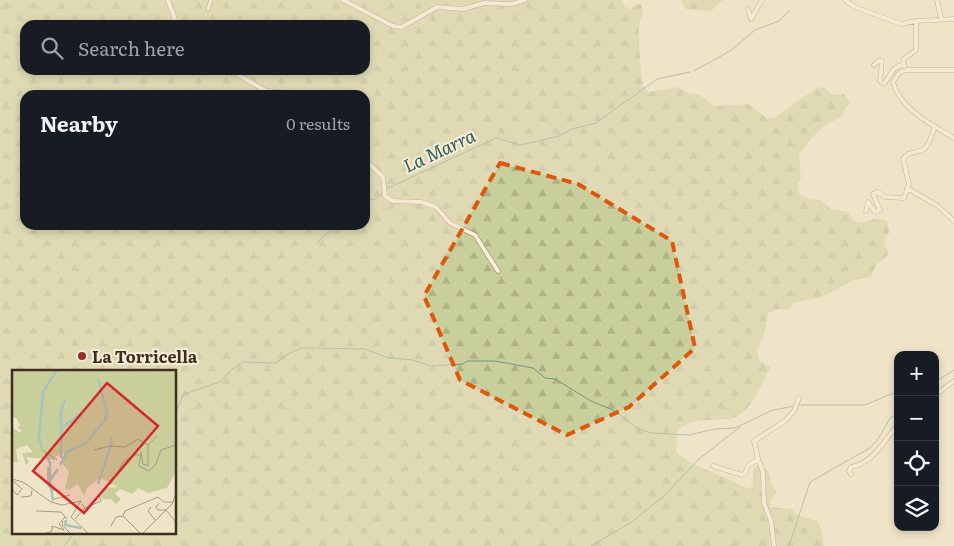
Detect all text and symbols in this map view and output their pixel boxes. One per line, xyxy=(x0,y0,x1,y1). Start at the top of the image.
search box xyxy=(20,20,370,75)
icon: search xyxy=(38,34,66,62)
text: Search here xyxy=(78,34,185,62)
text: Nearby xyxy=(40,107,118,138)
text: 0 results xyxy=(286,111,350,135)
water label: La Marra xyxy=(398,121,480,179)
place label: La Torricella xyxy=(92,344,198,368)
marker: La Torricella xyxy=(76,350,88,362)
map controls xyxy=(894,351,939,531)
button: + xyxy=(894,351,939,396)
inset map xyxy=(12,370,176,534)
button: − xyxy=(894,396,939,441)
button: locate xyxy=(894,441,939,486)
button: layers xyxy=(894,486,939,531)

